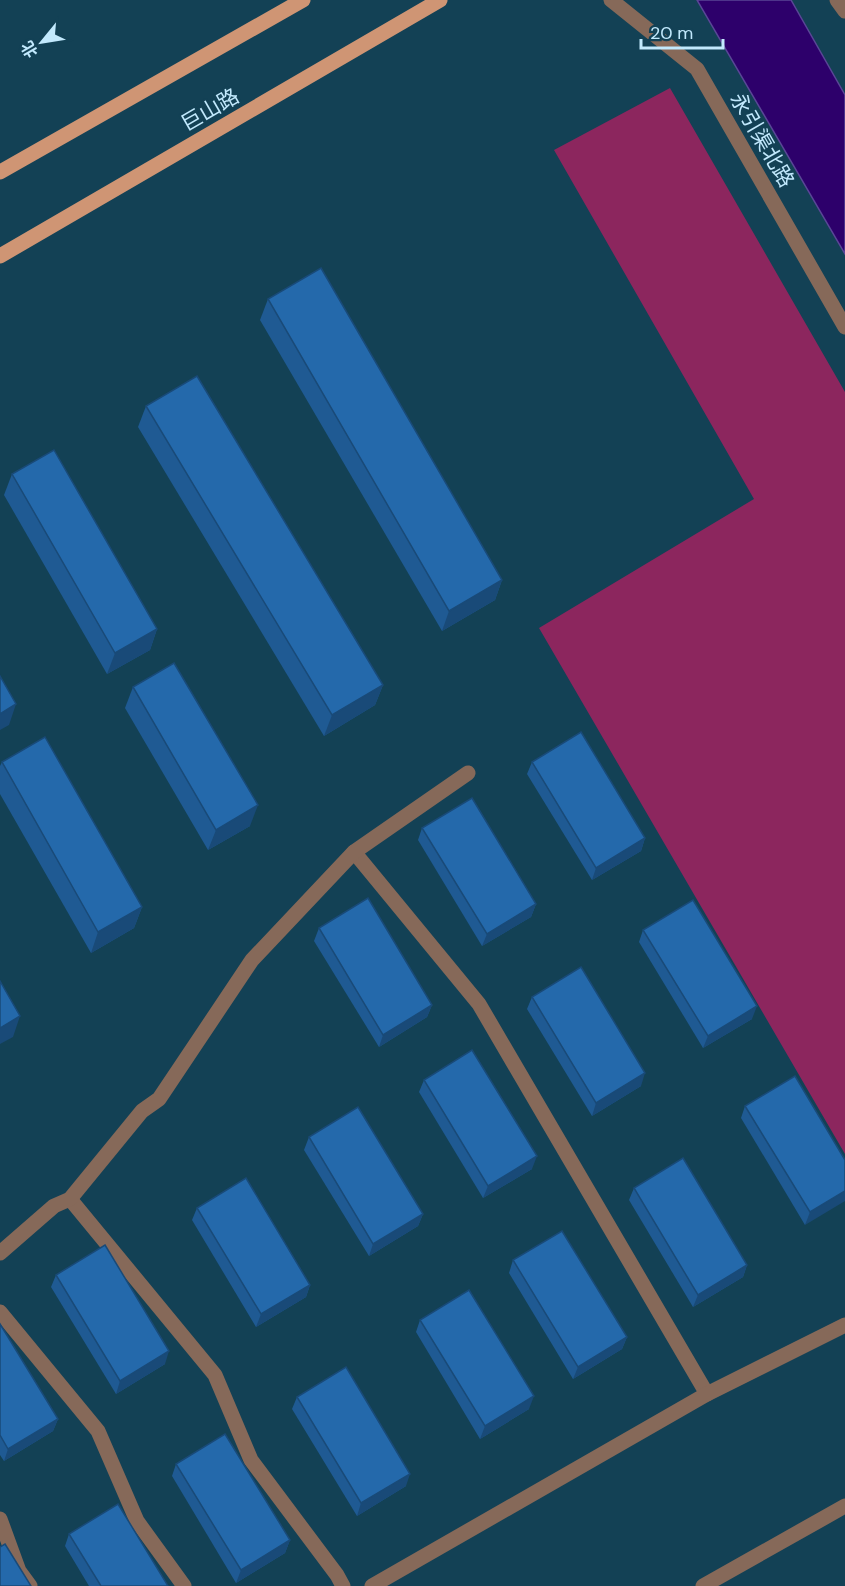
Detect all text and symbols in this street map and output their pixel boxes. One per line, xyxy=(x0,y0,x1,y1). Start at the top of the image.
north arrow xyxy=(12,12,72,72)
scale bar xyxy=(641,12,724,50)
text: 20 m xyxy=(650,21,693,45)
text: 北 xyxy=(16,37,43,61)
street label: 巨山路 xyxy=(176,82,244,138)
street label: 永引渠北路 xyxy=(724,88,800,192)

